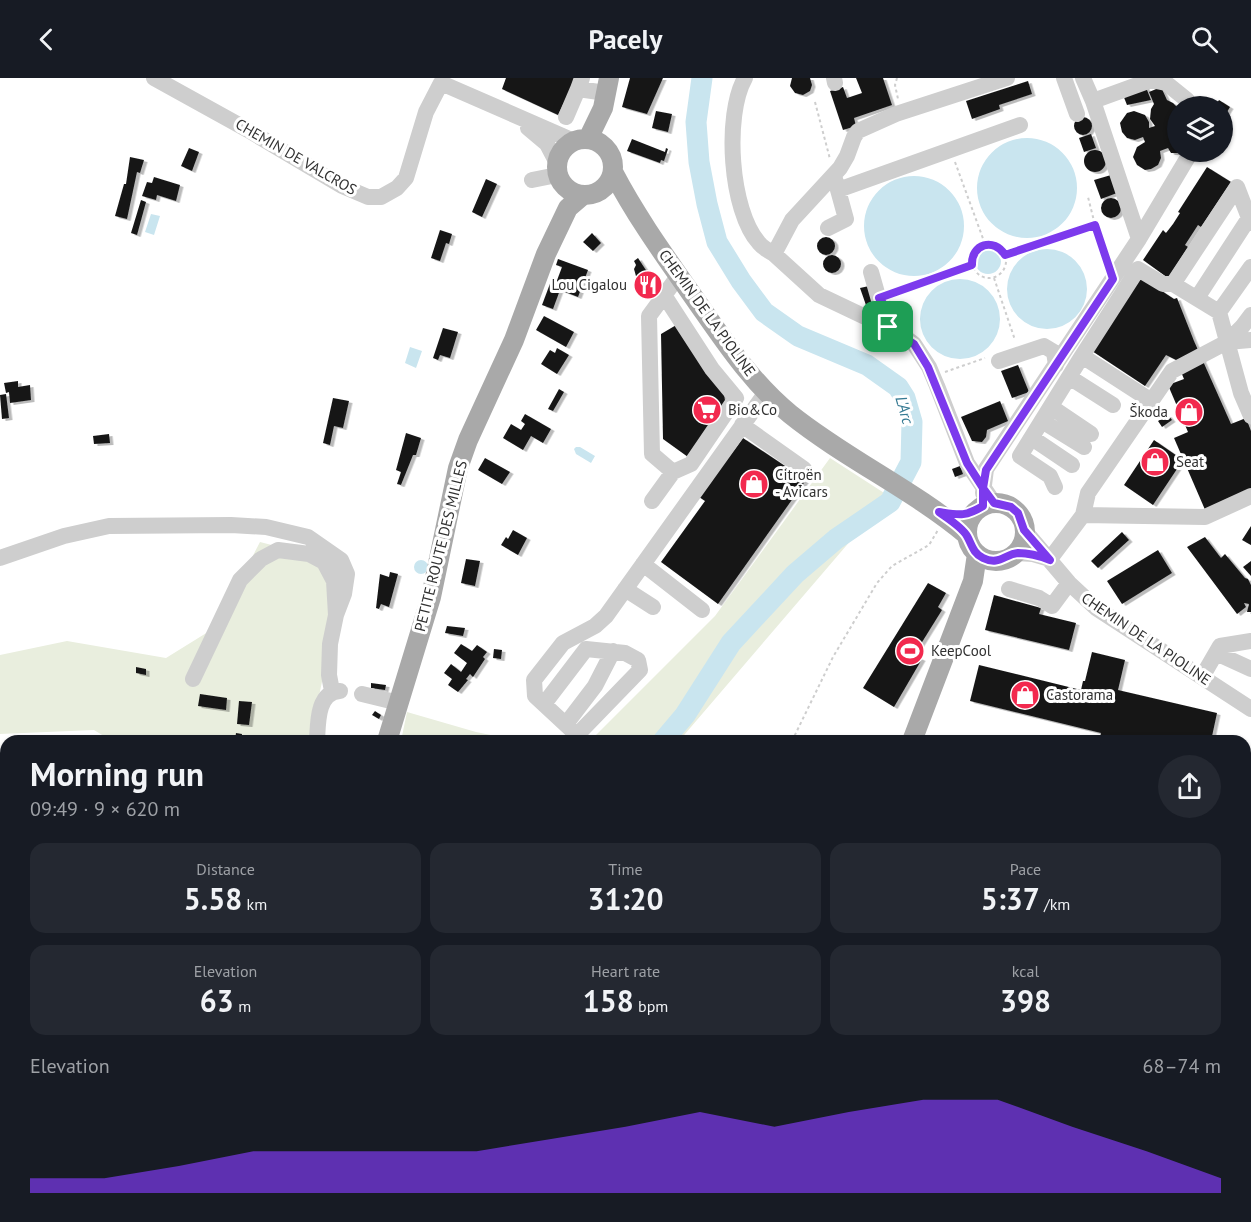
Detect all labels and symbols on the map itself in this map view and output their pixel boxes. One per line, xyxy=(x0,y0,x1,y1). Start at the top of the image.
street label: CHEMIN DE VALCROS xyxy=(232,114,360,199)
street label: CHEMIN DE LA PIOLINE xyxy=(655,246,760,380)
restaurant icon: Lou Cigalou xyxy=(632,269,664,301)
place label: Lou Cigalou xyxy=(551,275,627,294)
pin xyxy=(862,301,913,352)
supermarket icon: Bio&Co xyxy=(691,394,723,426)
water label: L'Arc xyxy=(891,394,919,427)
shop icon: Škoda xyxy=(1173,396,1205,428)
place label: Bio&Co xyxy=(728,400,777,419)
place label: Škoda xyxy=(1129,402,1168,421)
shop icon: Seat xyxy=(1139,446,1171,478)
place label: Seat xyxy=(1176,452,1204,471)
street label: PETITE ROUTE DES MILLES xyxy=(410,458,471,633)
place label: Citroën - Avicars xyxy=(775,465,828,501)
shop icon: Citroën - Avicars xyxy=(738,468,770,500)
street label: CHEMIN DE LA PIOLINE xyxy=(1078,588,1215,689)
sports icon: KeepCool xyxy=(894,635,926,667)
place label: KeepCool xyxy=(931,641,992,660)
shop icon: Castorama xyxy=(1009,679,1041,711)
place label: Castorama xyxy=(1046,685,1113,704)

